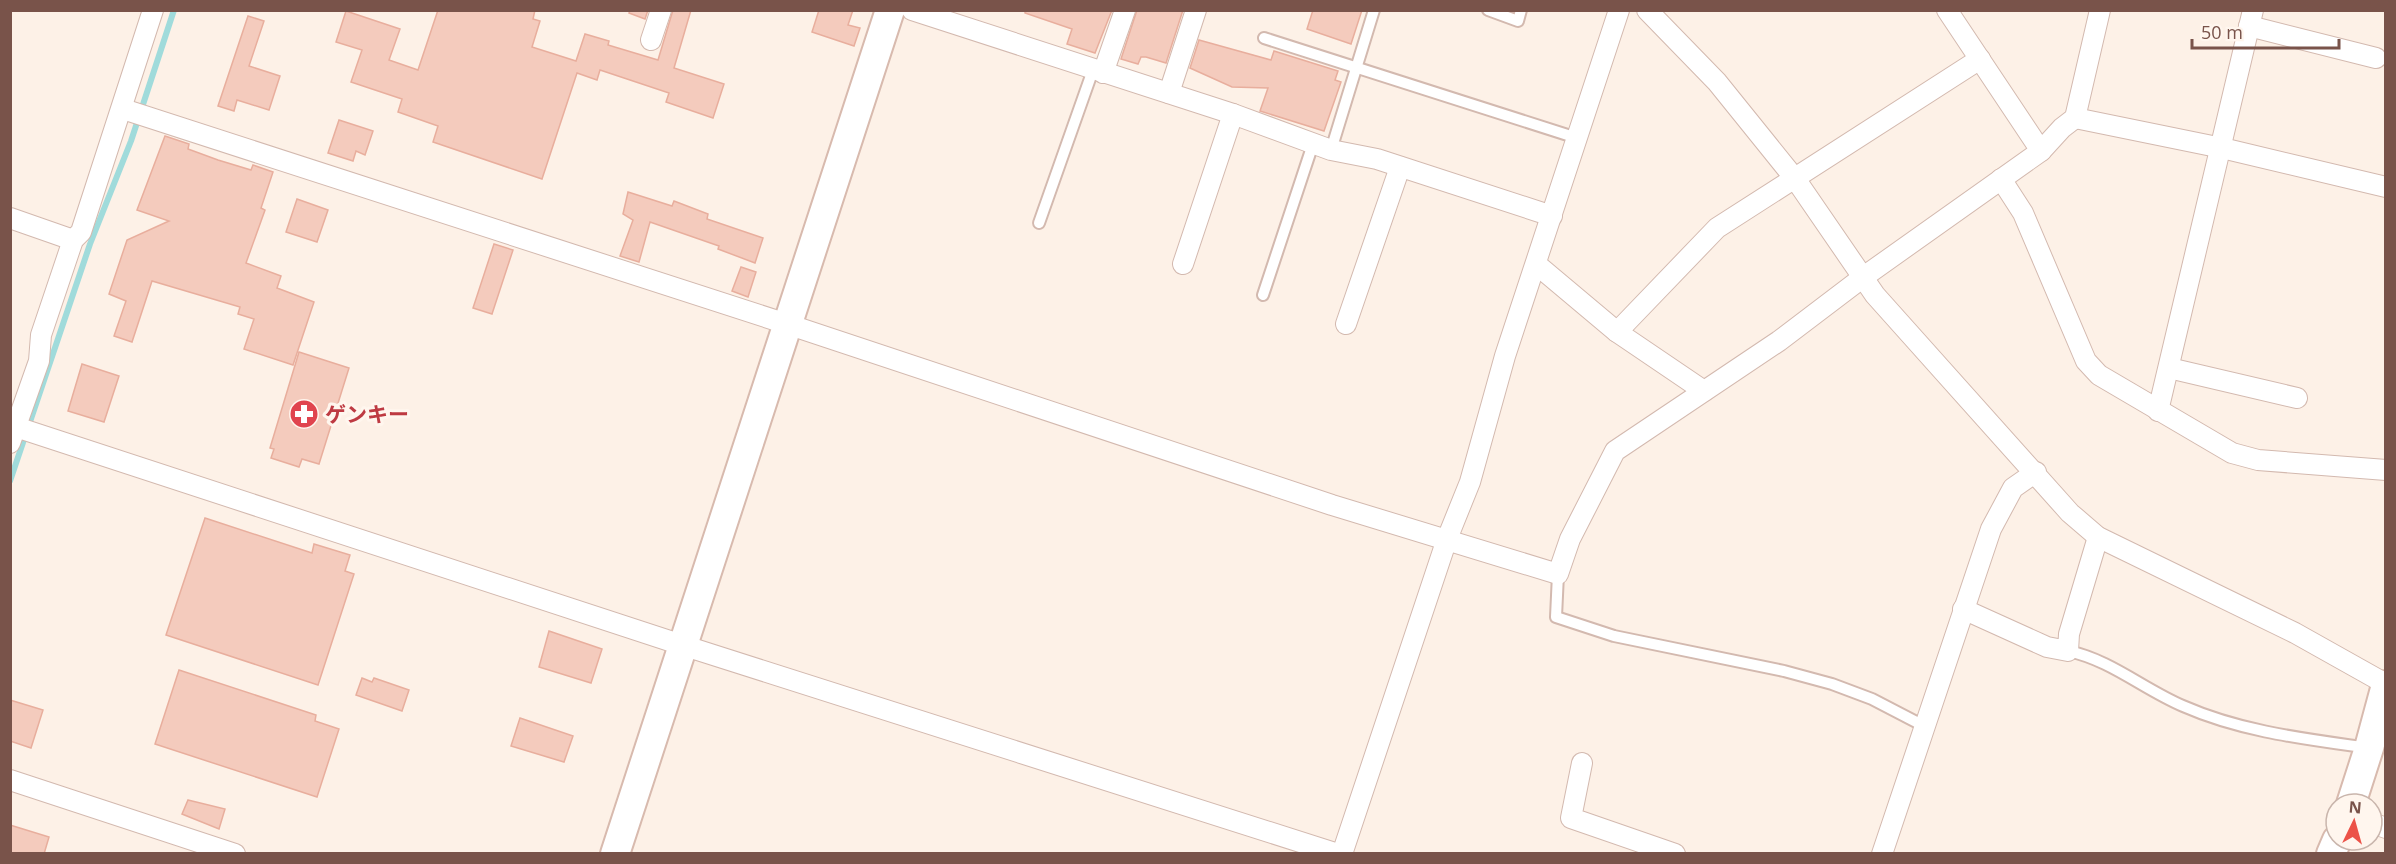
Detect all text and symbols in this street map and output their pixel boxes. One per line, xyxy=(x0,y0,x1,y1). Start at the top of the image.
scale bar xyxy=(2192,12,2339,50)
text: 50 m xyxy=(2201,20,2243,44)
pharmacy icon: ゲンキー xyxy=(288,398,320,430)
place label: ゲンキー xyxy=(325,400,409,428)
north arrow xyxy=(2324,792,2384,852)
text: N xyxy=(2348,796,2363,819)

